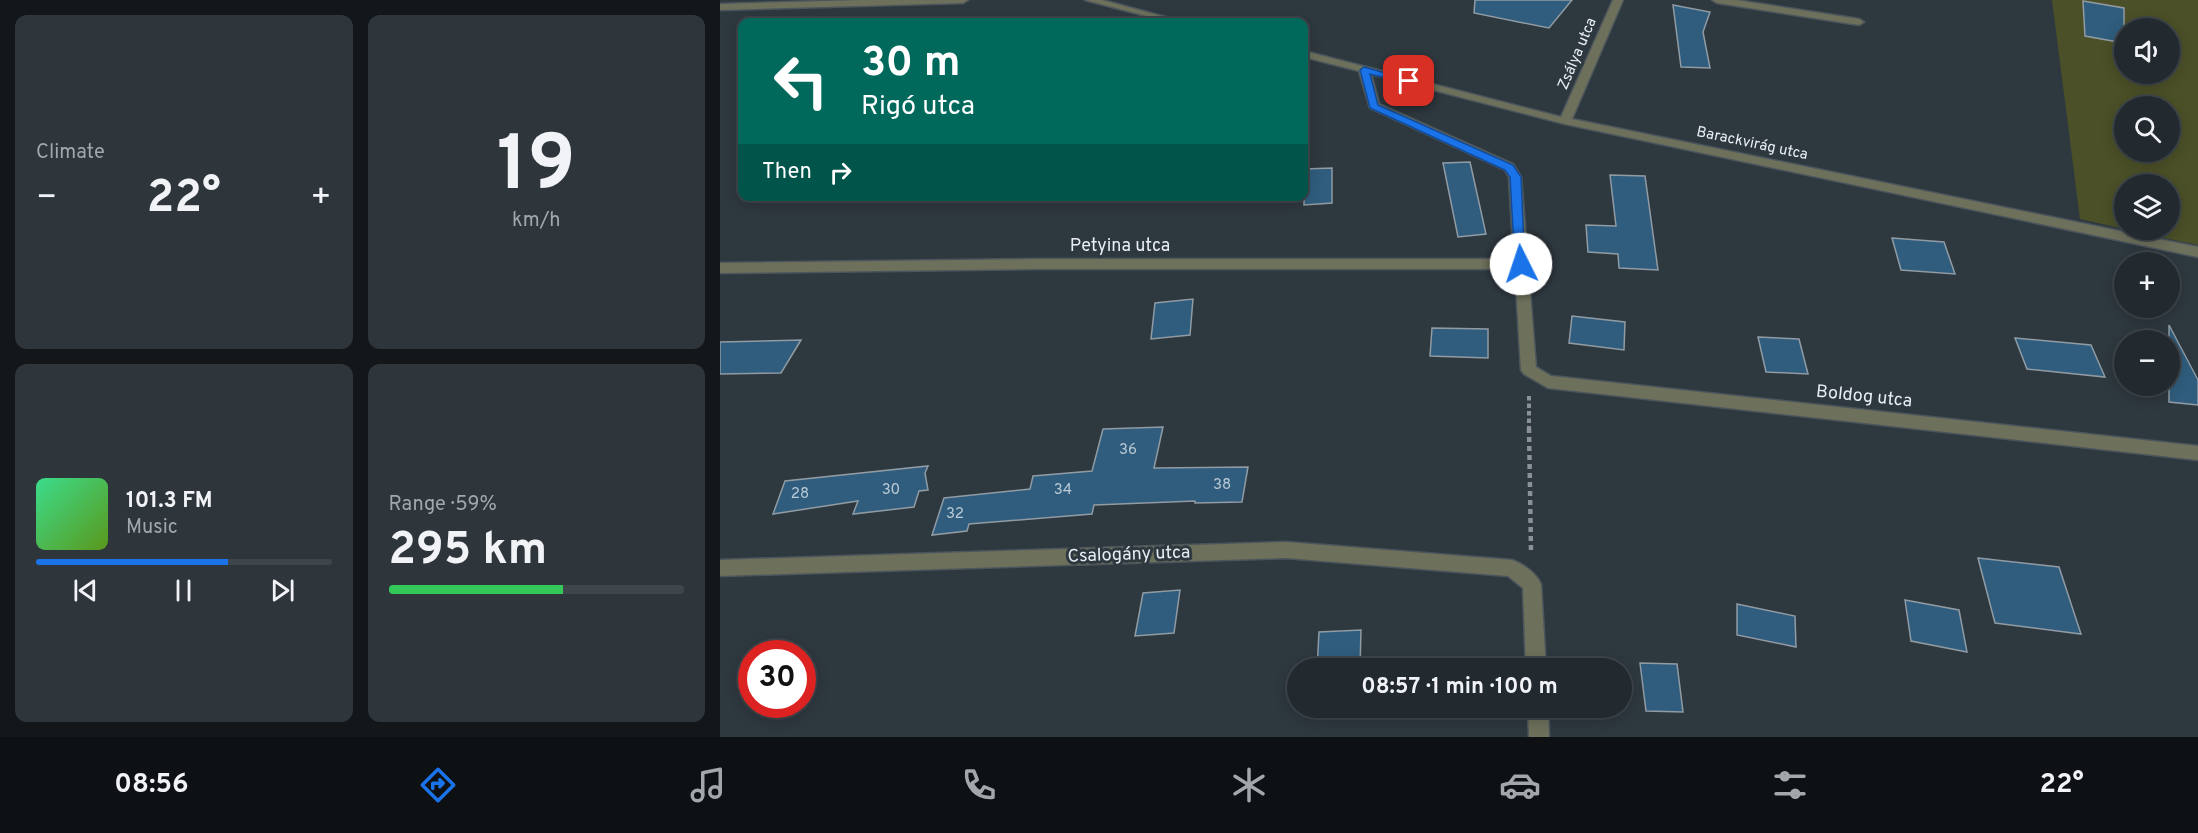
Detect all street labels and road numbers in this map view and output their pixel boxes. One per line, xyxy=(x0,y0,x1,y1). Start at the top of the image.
street label: Zsálya utca xyxy=(1554,15,1602,93)
street label: Barackvirág utca xyxy=(1695,123,1809,165)
street label: Petyina utca xyxy=(1070,235,1170,258)
street label: Boldog utca xyxy=(1815,381,1913,413)
street label: Csalogány utca xyxy=(1067,541,1191,569)

